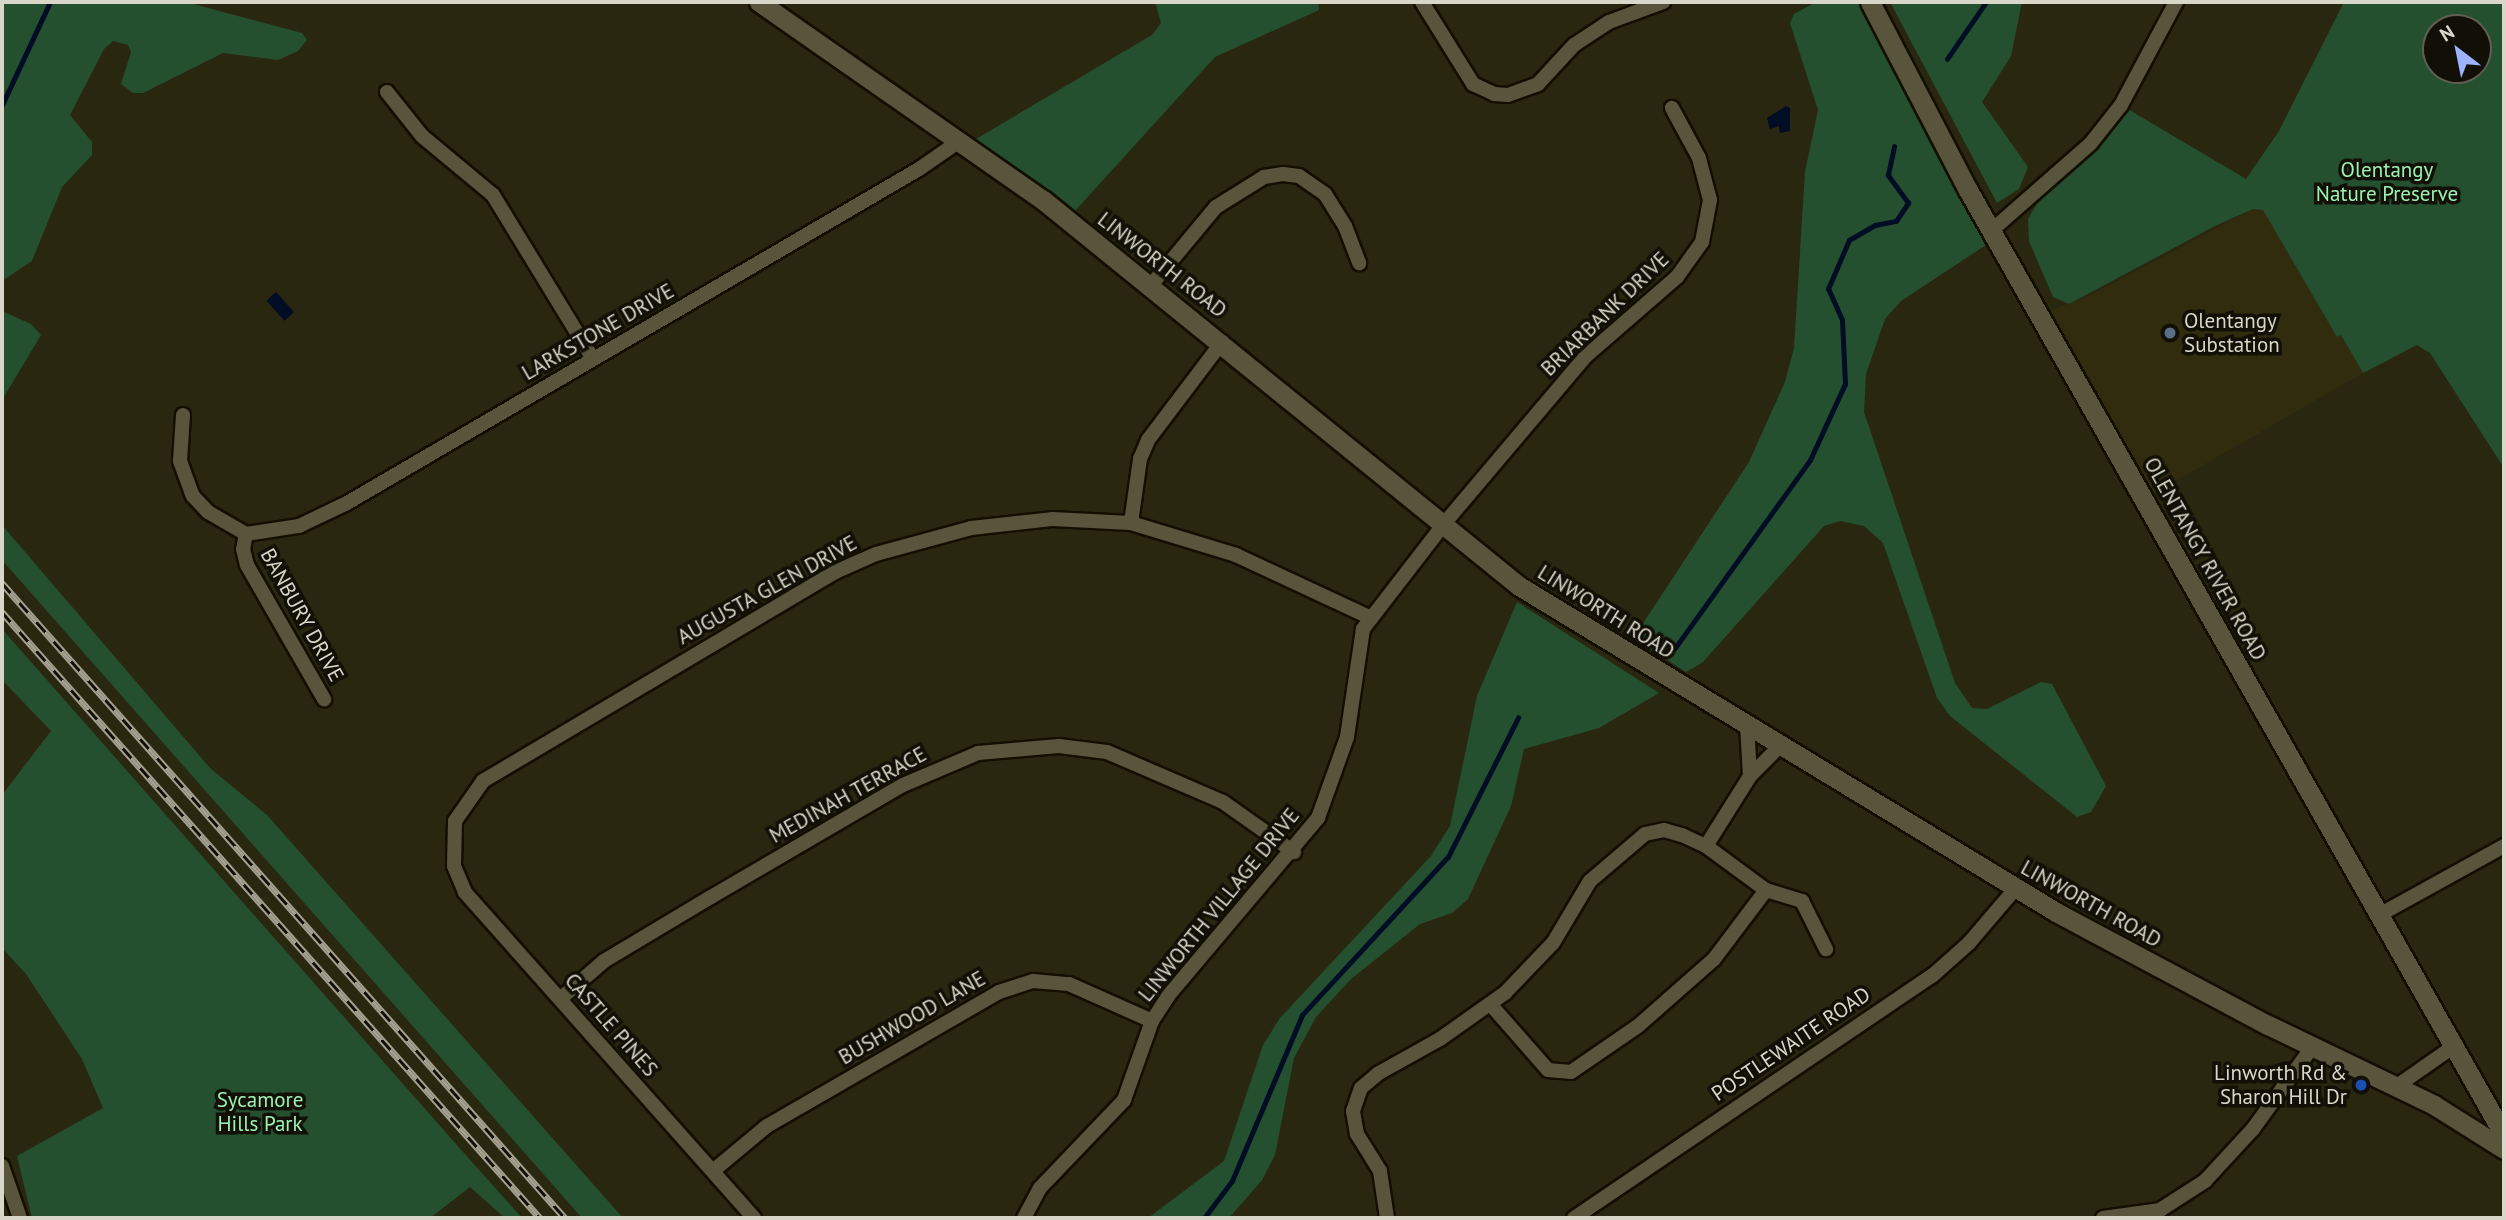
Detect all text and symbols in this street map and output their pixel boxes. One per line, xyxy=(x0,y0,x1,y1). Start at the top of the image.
north arrow xyxy=(2422,14,2492,84)
text: N xyxy=(2435,19,2459,46)
park label: Olentangy Nature Preserve xyxy=(2316,157,2458,207)
street label: LINWORTH ROAD xyxy=(1093,207,1231,323)
street label: BRIARBANK DRIVE xyxy=(1536,246,1674,382)
street label: LARKSTONE DRIVE xyxy=(518,278,678,386)
place label: Olentangy Substation xyxy=(2184,308,2280,358)
marker: Olentangy Substation xyxy=(2162,325,2178,341)
street label: OLENTANGY RIVER ROAD xyxy=(2139,453,2271,665)
street label: AUGUSTA GLEN DRIVE xyxy=(673,530,861,650)
street label: BANBURY DRIVE xyxy=(255,544,349,686)
street label: LINWORTH ROAD xyxy=(1533,560,1679,664)
street label: MEDINAH TERRACE xyxy=(765,741,931,849)
street label: LINWORTH VILLAGE DRIVE xyxy=(1133,803,1305,1007)
street label: LINWORTH ROAD xyxy=(2016,855,2166,953)
street label: BUSHWOOD LANE xyxy=(834,966,990,1070)
street label: CASTLE PINES xyxy=(559,968,663,1082)
street label: POSTLEWAITE ROAD xyxy=(1707,982,1875,1106)
place label: Linworth Rd & Sharon Hill Dr xyxy=(2214,1060,2347,1110)
marker: Linworth Rd & Sharon Hill Dr xyxy=(2353,1077,2369,1093)
park label: Sycamore Hills Park xyxy=(217,1087,303,1137)

